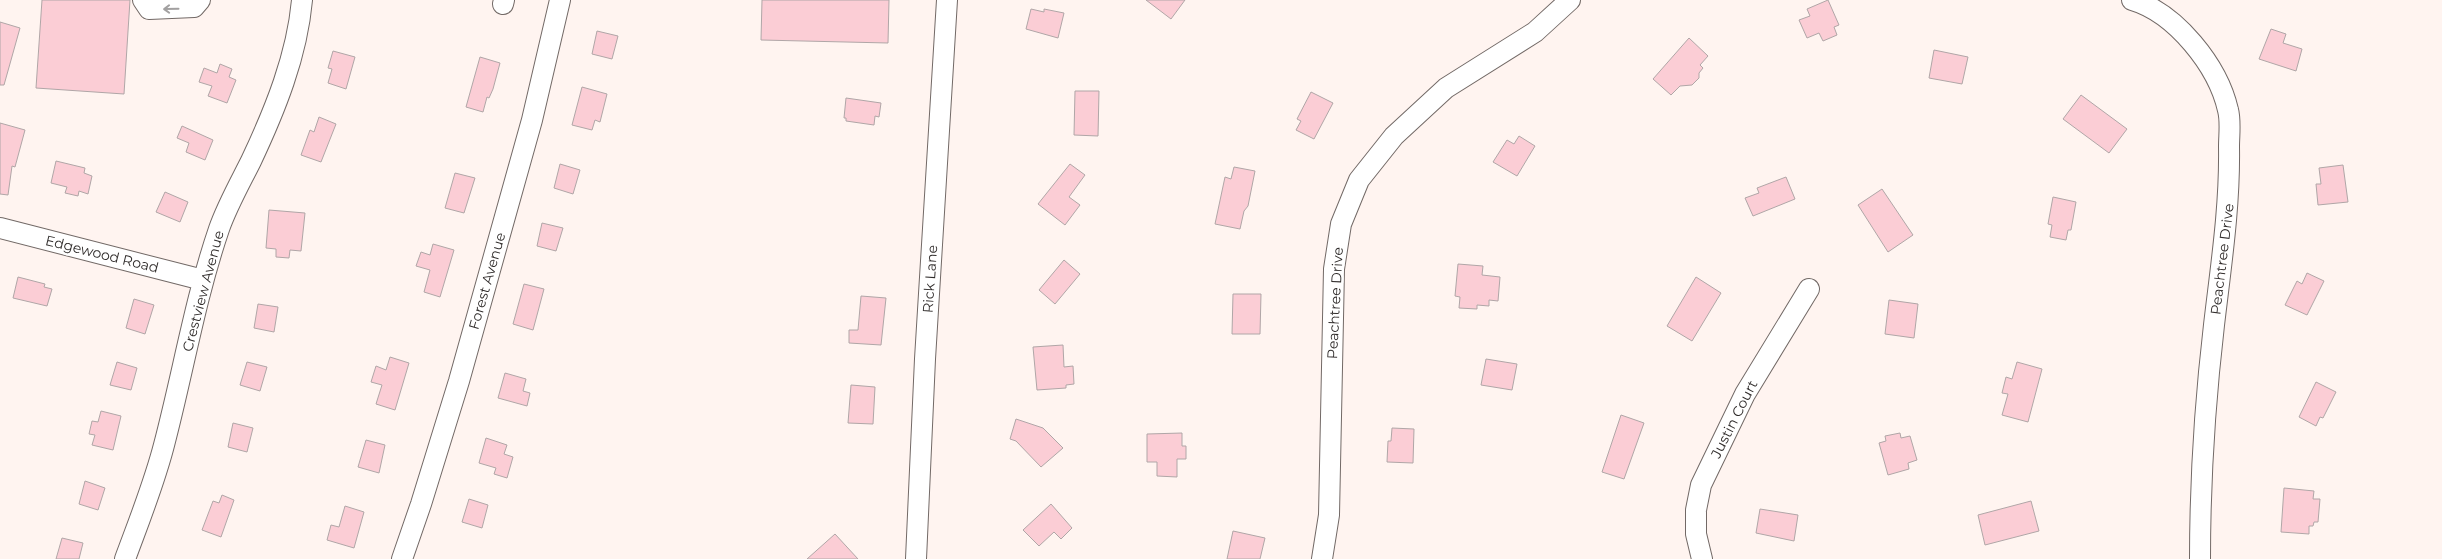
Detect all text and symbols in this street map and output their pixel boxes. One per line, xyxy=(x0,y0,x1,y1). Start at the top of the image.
one-way arrow xyxy=(163,4,180,14)
street label: Peachtree Drive xyxy=(2206,202,2238,316)
street label: Crestview Avenue xyxy=(178,228,228,354)
street label: Forest Avenue xyxy=(465,230,509,332)
street label: Edgewood Road xyxy=(44,231,160,277)
street label: Rick Lane xyxy=(919,244,941,314)
street label: Peachtree Drive xyxy=(1323,247,1347,359)
street label: Justin Court xyxy=(1706,377,1761,462)

